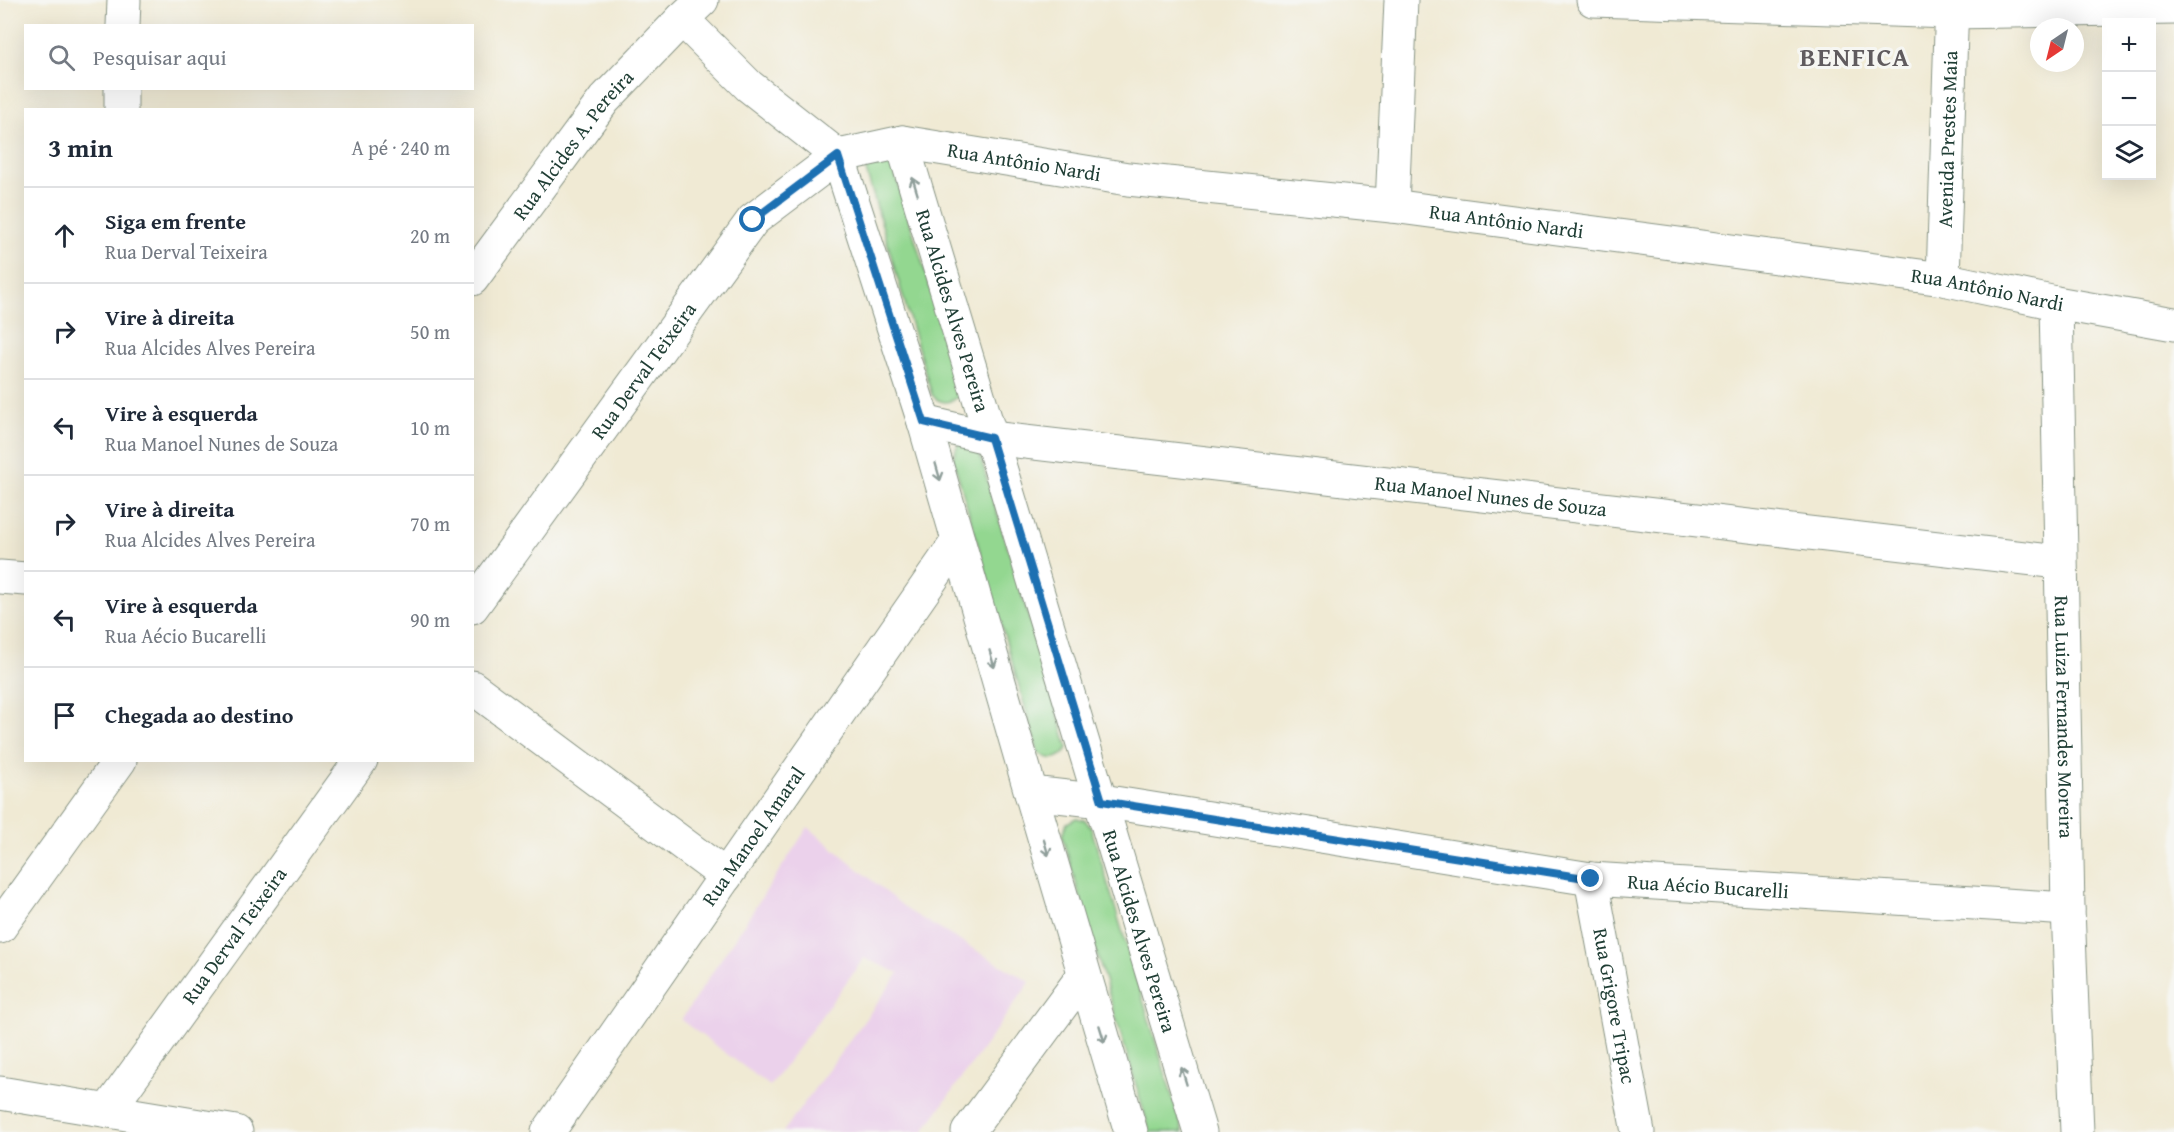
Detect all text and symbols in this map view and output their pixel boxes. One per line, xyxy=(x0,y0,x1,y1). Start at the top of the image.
north arrow xyxy=(2030,18,2084,72)
map controls xyxy=(2102,18,2156,180)
button: + xyxy=(2102,18,2156,72)
search box xyxy=(24,24,474,90)
district label: BENFICA xyxy=(1800,37,1910,76)
icon: search xyxy=(45,41,78,74)
text: Pesquisar aqui xyxy=(93,41,227,73)
street label: Avenida Prestes Maia xyxy=(1930,49,1964,228)
street label: Rua Alcides A. Pereira xyxy=(505,63,640,226)
button: − xyxy=(2102,72,2156,126)
button: layers xyxy=(2102,126,2156,180)
text: 3 min xyxy=(48,128,113,167)
text: A pé · 240 m xyxy=(352,133,450,162)
street label: Rua Antônio Nardi xyxy=(945,135,1104,188)
one-way arrow xyxy=(909,176,920,195)
street label: Rua Antônio Nardi xyxy=(1428,196,1586,245)
text: Siga em frente xyxy=(105,205,246,237)
street label: Rua Alcides Alves Pereira xyxy=(909,205,998,416)
route start xyxy=(739,206,765,232)
icon: ahead xyxy=(48,219,81,252)
text: 20 m xyxy=(410,221,450,250)
text: Rua Derval Teixeira xyxy=(105,237,268,266)
street label: Rua Antônio Nardi xyxy=(1909,260,2067,318)
street label: Rua Derval Teixeira xyxy=(584,296,703,445)
text: Vire à direita xyxy=(105,301,235,333)
icon: right xyxy=(48,315,81,348)
text: 50 m xyxy=(410,317,450,346)
text: Rua Alcides Alves Pereira xyxy=(105,333,315,362)
text: Vire à esquerda xyxy=(105,397,258,429)
icon: left xyxy=(48,411,81,444)
text: 10 m xyxy=(410,413,450,442)
text: Rua Manoel Nunes de Souza xyxy=(105,429,338,458)
one-way arrow xyxy=(933,462,945,481)
street label: Rua Manoel Nunes de Souza xyxy=(1373,468,1609,523)
text: Vire à direita xyxy=(105,493,235,525)
icon: right xyxy=(48,507,81,540)
text: 70 m xyxy=(410,509,450,538)
text: Rua Alcides Alves Pereira xyxy=(105,525,315,554)
text: Vire à esquerda xyxy=(105,589,258,621)
street label: Rua Luiza Fernandes Moreira xyxy=(2048,595,2082,839)
icon: left xyxy=(48,603,81,636)
text: 90 m xyxy=(410,605,450,634)
text: Rua Aécio Bucarelli xyxy=(105,621,266,650)
one-way arrow xyxy=(987,650,998,669)
icon: arrive xyxy=(48,699,81,732)
text: Chegada ao destino xyxy=(105,699,293,731)
street label: Rua Manoel Amaral xyxy=(694,760,812,912)
street label: Rua Alcides Alves Pereira xyxy=(1096,826,1184,1036)
one-way arrow xyxy=(1041,837,1052,856)
street label: Rua Derval Teixeira xyxy=(174,860,294,1010)
route end xyxy=(1577,865,1603,891)
street label: Rua Aécio Bucarelli xyxy=(1627,866,1790,905)
street label: Rua Grigore Tripac xyxy=(1586,925,1644,1086)
one-way arrow xyxy=(1097,1024,1108,1043)
one-way arrow xyxy=(1178,1067,1189,1086)

